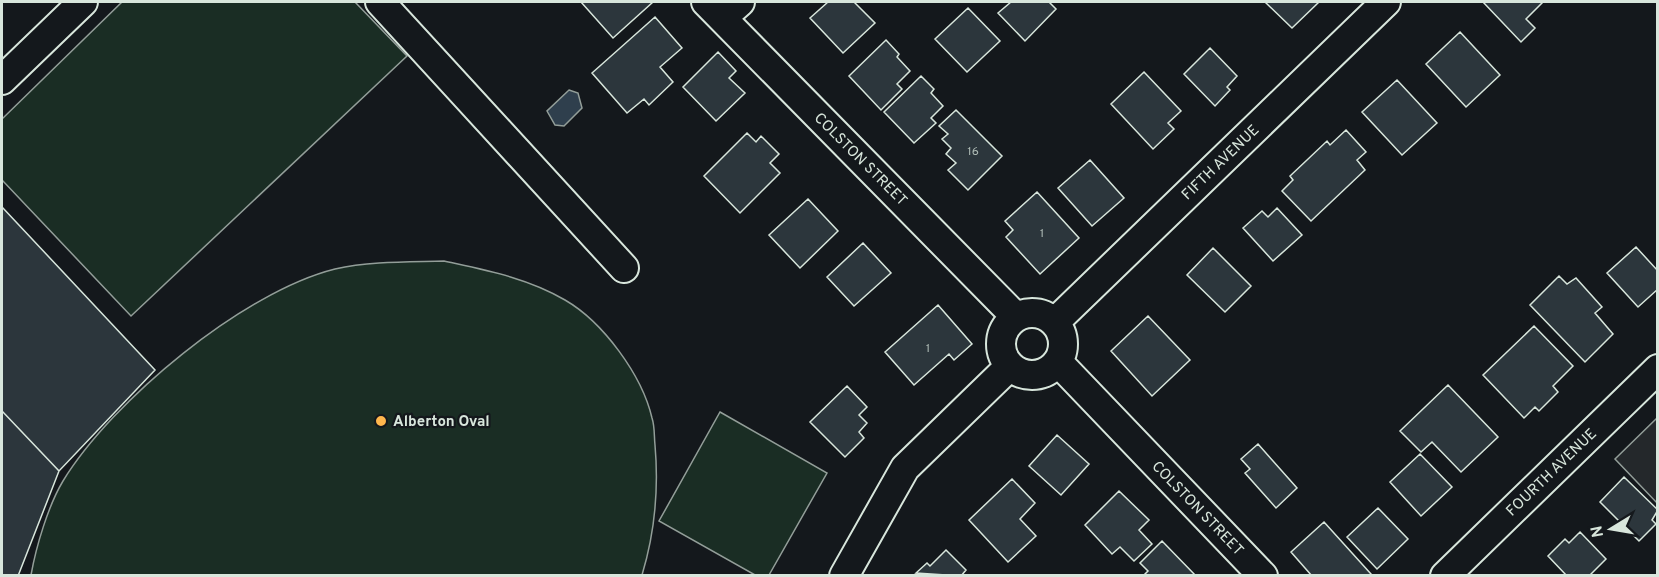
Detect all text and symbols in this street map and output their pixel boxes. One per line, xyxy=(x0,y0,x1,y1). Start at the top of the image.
street label: COLSTON STREET xyxy=(809,109,911,211)
street label: FIFTH AVENUE xyxy=(1178,121,1264,205)
house number: 16 xyxy=(967,144,979,160)
house number: 1 xyxy=(1040,226,1044,242)
house number: 1 xyxy=(926,341,930,357)
place label: Alberton Oval xyxy=(393,413,490,432)
marker: Alberton Oval xyxy=(374,414,388,428)
street label: FOURTH AVENUE xyxy=(1503,425,1601,521)
street label: COLSTON STREET xyxy=(1147,458,1247,560)
north arrow xyxy=(1581,499,1641,559)
text: N xyxy=(1587,524,1609,539)

